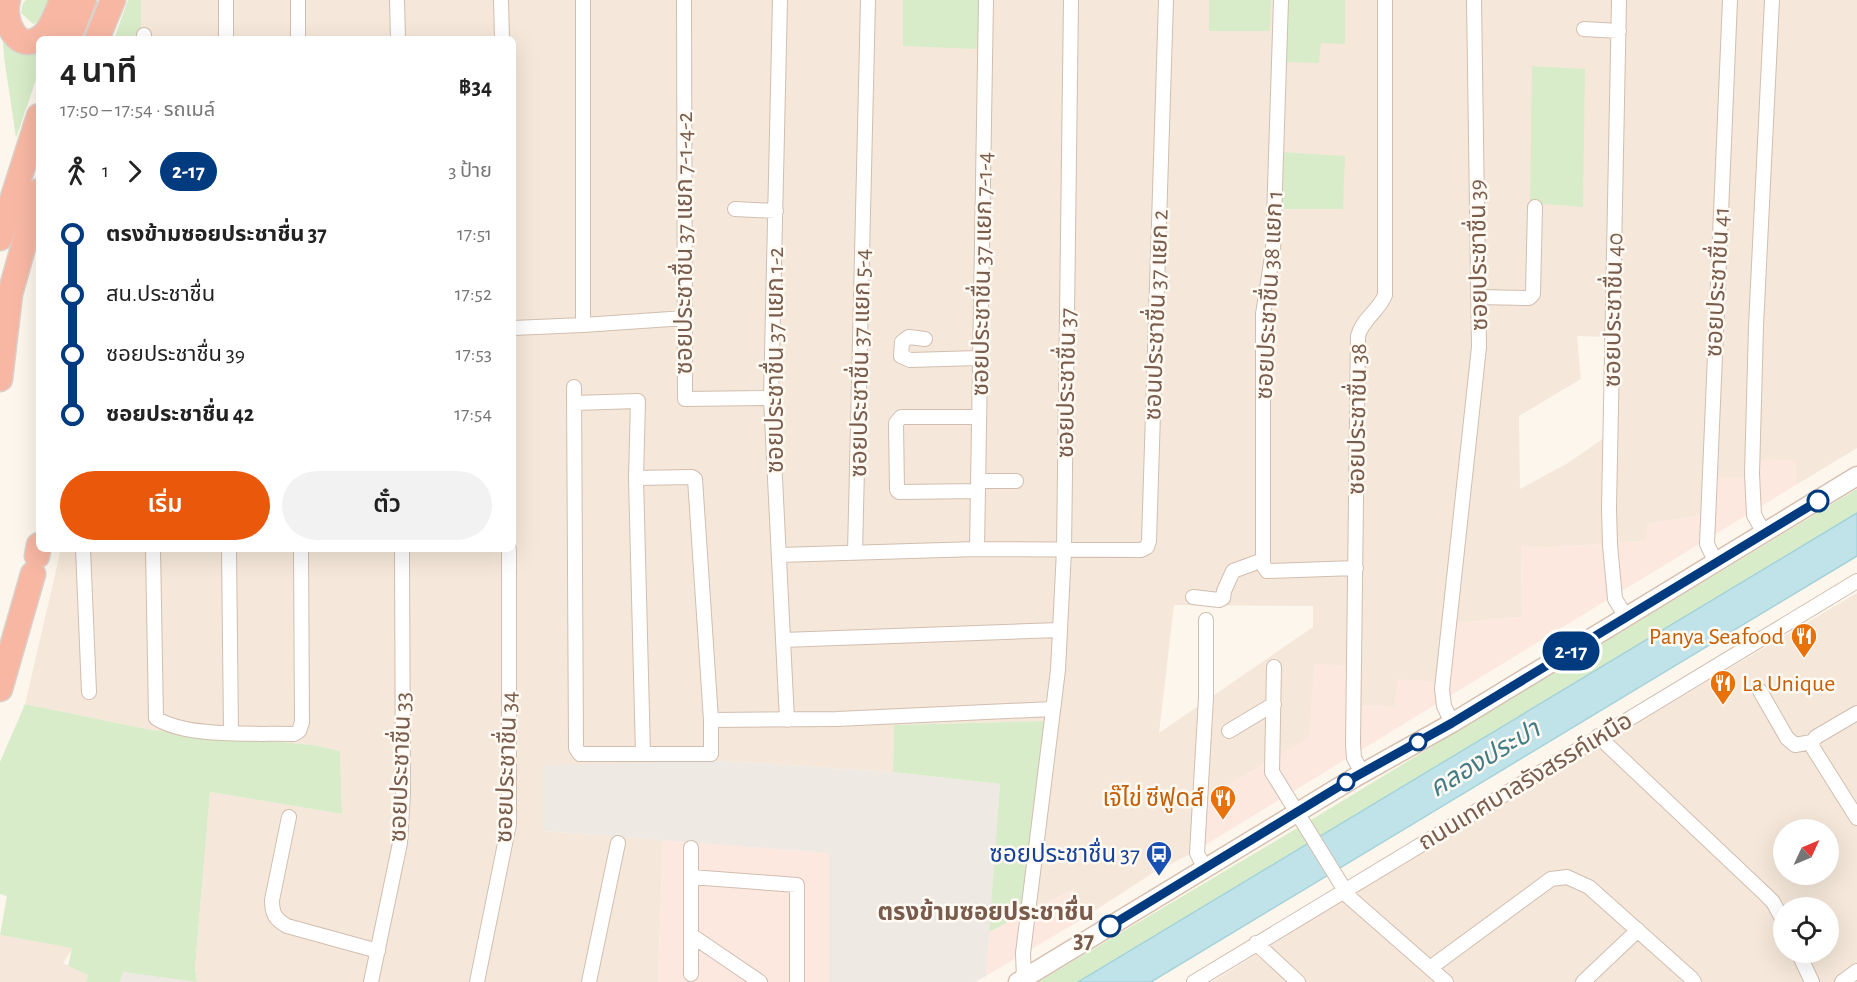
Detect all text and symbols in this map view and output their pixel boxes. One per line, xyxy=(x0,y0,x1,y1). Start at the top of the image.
text: 4 นาที xyxy=(60,56,137,89)
text: ฿34 xyxy=(459,76,492,98)
text: 17:50 – 17:54 · รถเมล์ xyxy=(60,100,215,120)
street label: ซอยประชาชื่น 37 แยก 7-1-4-2 xyxy=(667,112,697,374)
street label: ซอยประชาชื่น 37 แยก 7-1-4 xyxy=(963,151,997,396)
icon: walk xyxy=(60,155,93,188)
icon: forward xyxy=(118,155,151,188)
text: 1 xyxy=(102,161,109,181)
text: 2-17 xyxy=(172,161,205,182)
text: 3 ป้าย xyxy=(448,161,492,181)
street label: ซอยประชาชื่น 39 xyxy=(1460,179,1492,331)
street label: ซอยประชาชื่น 38 แยก 1 xyxy=(1247,189,1287,400)
street label: ซอยประชาชื่น 41 xyxy=(1696,206,1734,358)
street label: ซอนประชาชื่น 37 แยก 2 xyxy=(1135,209,1173,421)
text: ตรงข้ามซอยประชาชื่น 37 xyxy=(106,223,327,245)
text: 17:51 xyxy=(457,224,492,244)
street label: ซอยประชาชื่น 40 xyxy=(1595,232,1627,388)
street label: ซอยประชาชื่น 37 แยก 1-2 xyxy=(758,247,788,473)
street label: ซอยประชาชื่น 37 แยก 5-4 xyxy=(841,248,875,478)
text: สน.ประชาชื่น xyxy=(106,283,215,305)
text: 17:52 xyxy=(455,284,492,304)
street label: ซอยประชาชื่น 37 xyxy=(1048,307,1080,458)
text: ซอยประชาชื่น 39 xyxy=(106,343,245,365)
street label: ซอยประชาชื่น 38 xyxy=(1339,343,1371,495)
text: 17:53 xyxy=(456,344,492,364)
text: ซอยประชาชื่น 42 xyxy=(106,403,254,425)
text: 17:54 xyxy=(454,404,492,424)
button: เริ่ม xyxy=(60,471,270,540)
button: ตั๋ว xyxy=(282,471,492,540)
unlabelled marker xyxy=(1807,490,1829,512)
restaurant icon: Panya Seafood xyxy=(1789,621,1819,659)
place label: Panya Seafood xyxy=(1649,625,1784,649)
line badge: 2-17 xyxy=(1529,632,1613,670)
text: 2-17 xyxy=(1555,641,1587,662)
restaurant icon: La Unique xyxy=(1708,668,1738,706)
place label: La Unique xyxy=(1742,672,1835,696)
street label: ซอยประชาชื่น 34 xyxy=(486,690,522,843)
street label: ซอยประชาชื่น 33 xyxy=(380,691,416,843)
street label: ถนนเทศบาลรังสรรค์เหนือ xyxy=(1414,708,1637,855)
water label: คลองประปา xyxy=(1425,715,1545,802)
unlabelled marker xyxy=(1409,733,1427,751)
unlabelled marker xyxy=(1337,773,1355,791)
restaurant icon: เจ๊ไข่ ซีฟูดส์ xyxy=(1208,783,1238,821)
place label: เจ๊ไข่ ซีฟูดส์ xyxy=(1103,784,1204,813)
north arrow xyxy=(1773,819,1839,885)
map controls xyxy=(1773,819,1839,963)
place label: ซอยประชาชื่น 37 xyxy=(990,837,1140,867)
bus stop icon: ซอยประชาชื่น 37 xyxy=(1144,839,1174,877)
place label: ตรงข้ามซอยประชาชื่น 37 xyxy=(877,895,1094,953)
button: locate xyxy=(1773,897,1839,963)
marker: ตรงข้ามซอยประชาชื่น 37 xyxy=(1099,915,1121,937)

